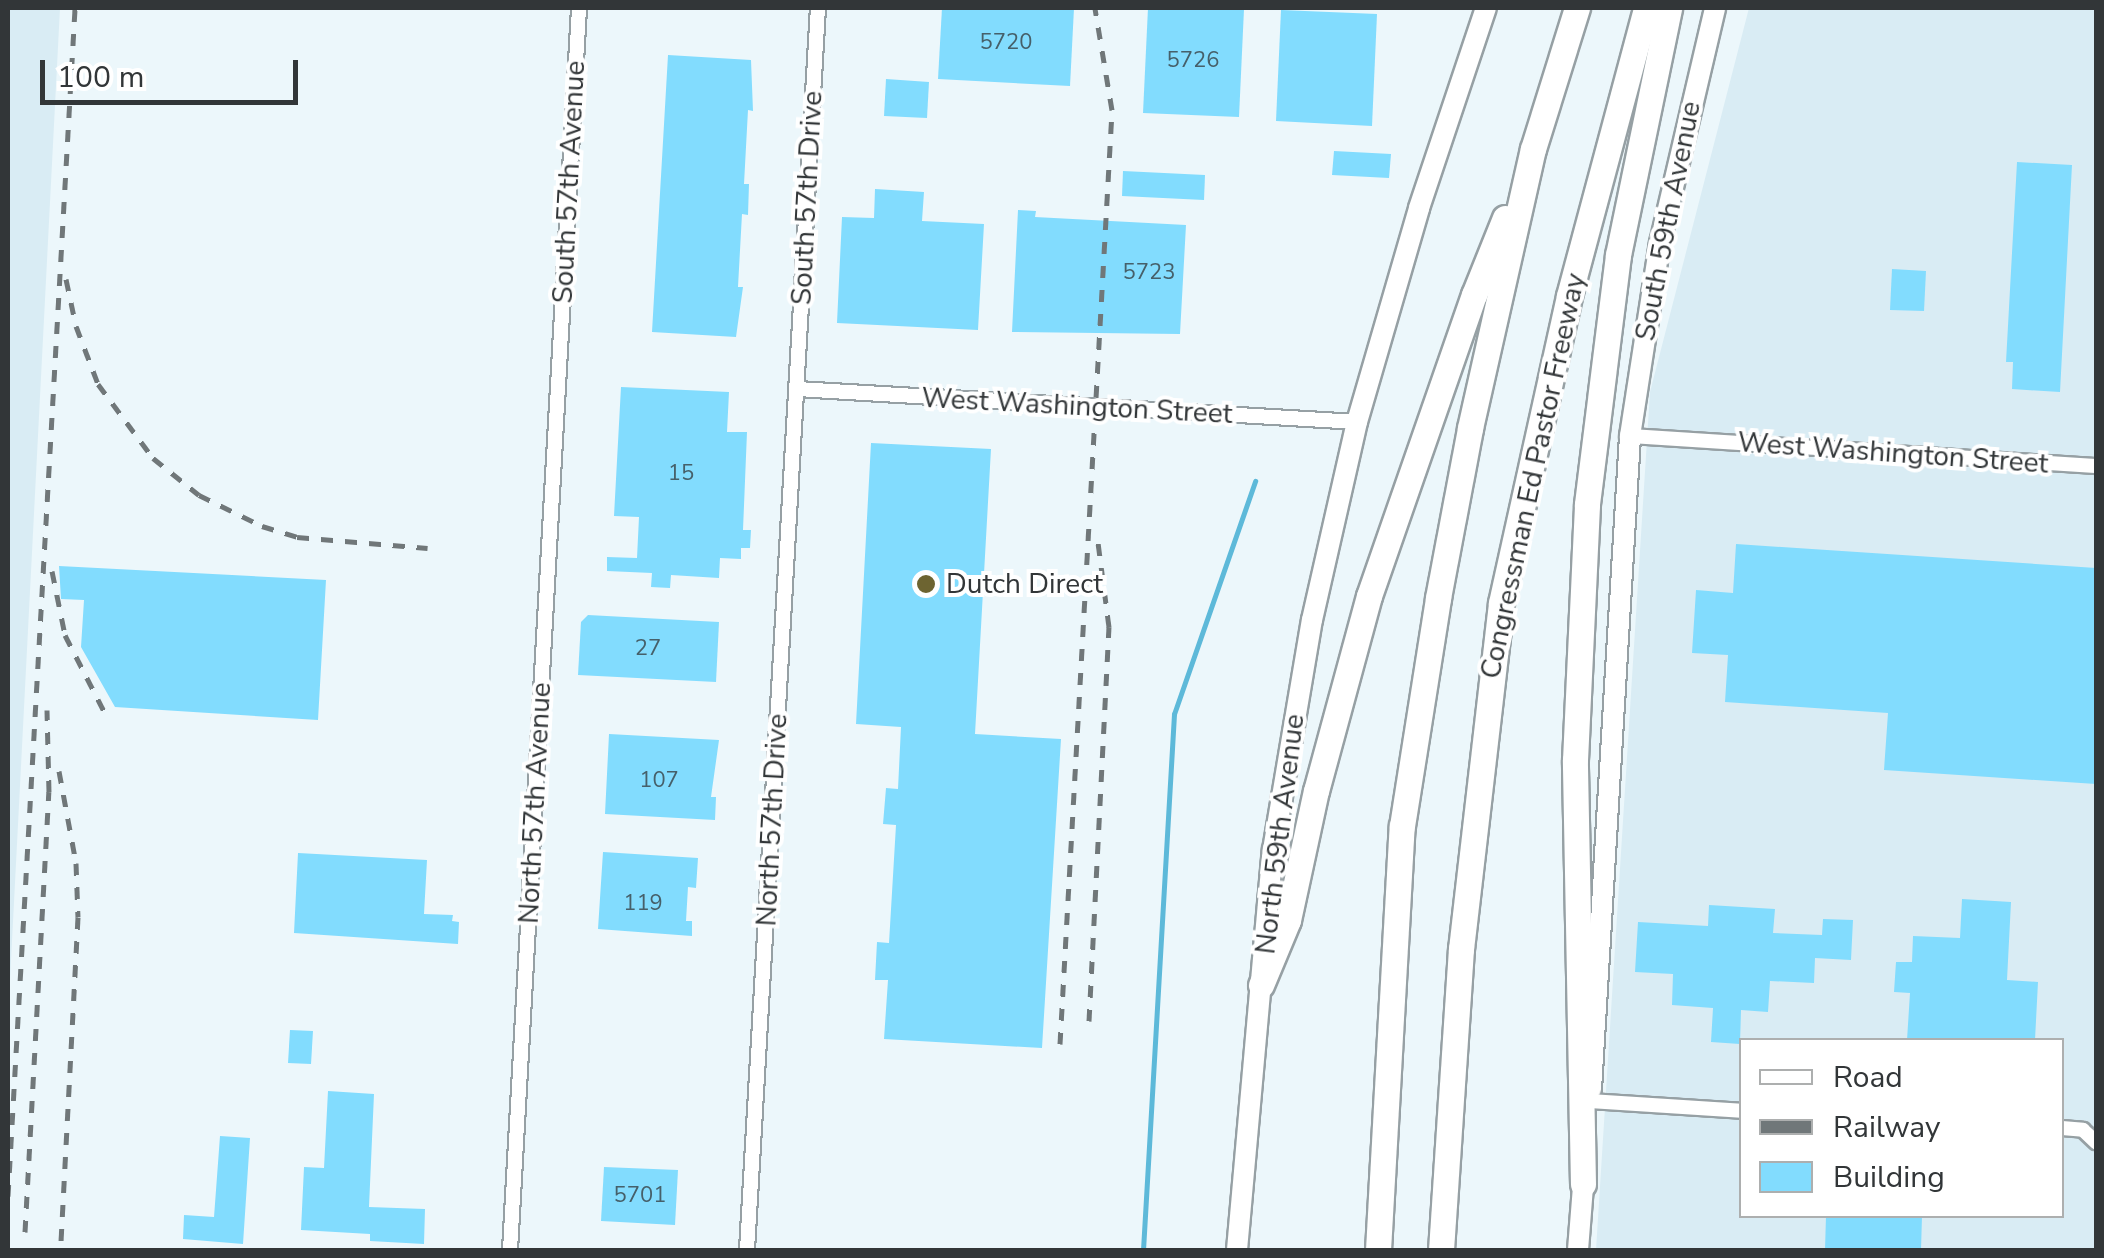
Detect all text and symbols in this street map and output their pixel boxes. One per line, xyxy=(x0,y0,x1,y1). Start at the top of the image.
house number: 5720 xyxy=(980,30,1032,56)
scale bar xyxy=(45,40,302,102)
house number: 5726 xyxy=(1167,48,1219,74)
text: 100 m xyxy=(57,57,144,98)
street label: South 57th Avenue xyxy=(546,60,592,304)
street label: South 57th Drive xyxy=(785,90,829,306)
street label: South 59th Avenue xyxy=(1628,98,1708,344)
house number: 5723 xyxy=(1123,260,1175,286)
street label: Congressman Ed Pastor Freeway xyxy=(1474,270,1592,682)
street label: West Washington Street xyxy=(921,381,1233,431)
street label: West Washington Street xyxy=(1737,425,2049,481)
house number: 15 xyxy=(668,461,694,487)
place label: Dutch Direct xyxy=(946,567,1103,601)
marker: Dutch Direct xyxy=(915,573,937,595)
house number: 27 xyxy=(635,636,661,662)
street label: North 57th Avenue xyxy=(512,681,558,925)
street label: North 59th Avenue xyxy=(1249,712,1311,956)
street label: North 57th Drive xyxy=(750,713,794,927)
house number: 107 xyxy=(639,768,679,794)
house number: 119 xyxy=(623,891,663,917)
legend xyxy=(1739,1038,2064,1218)
text: Road xyxy=(1833,1057,1903,1098)
text: Railway xyxy=(1833,1107,1941,1148)
text: Building xyxy=(1833,1157,1945,1198)
house number: 5701 xyxy=(614,1183,666,1209)

